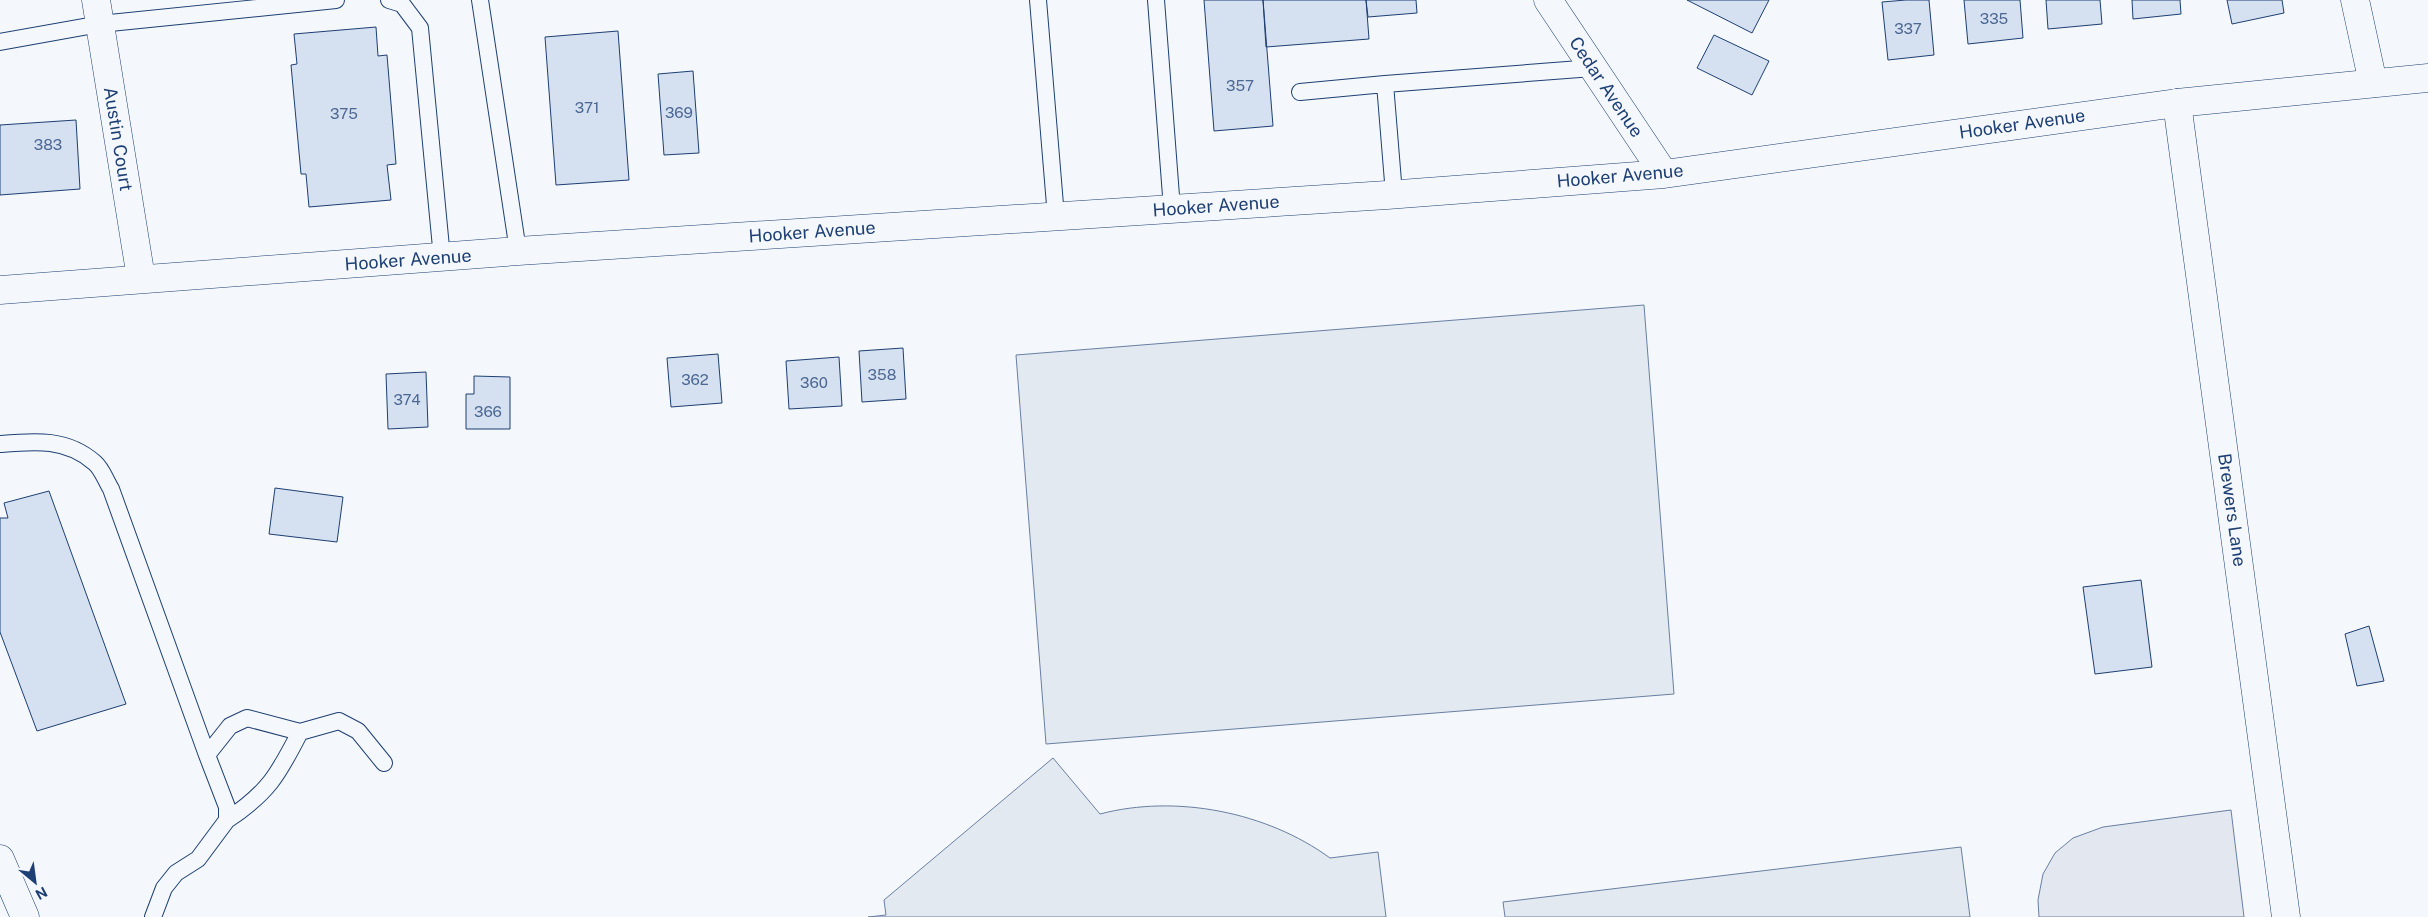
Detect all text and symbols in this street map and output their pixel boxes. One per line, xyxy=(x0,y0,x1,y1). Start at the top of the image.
house number: 335 xyxy=(1980,10,2008,27)
house number: 337 xyxy=(1894,20,1922,37)
street label: Cedar Avenue xyxy=(1565,33,1648,141)
house number: 357 xyxy=(1226,77,1254,94)
street label: Austin Court xyxy=(100,85,137,193)
house number: 371 xyxy=(575,99,599,116)
house number: 369 xyxy=(665,104,693,121)
street label: Hooker Avenue xyxy=(1958,104,2086,143)
house number: 375 xyxy=(330,105,358,122)
house number: 383 xyxy=(34,136,62,153)
street label: Hooker Avenue xyxy=(1556,160,1684,192)
street label: Hooker Avenue xyxy=(1152,191,1280,220)
street label: Hooker Avenue xyxy=(748,217,876,246)
street label: Hooker Avenue xyxy=(344,245,472,274)
house number: 358 xyxy=(868,366,896,383)
house number: 362 xyxy=(681,371,709,388)
house number: 360 xyxy=(800,374,828,391)
house number: 374 xyxy=(393,391,421,408)
house number: 366 xyxy=(474,403,502,420)
street label: Brewers Lane xyxy=(2214,452,2251,568)
north arrow xyxy=(10,857,60,907)
text: N xyxy=(33,884,50,903)

